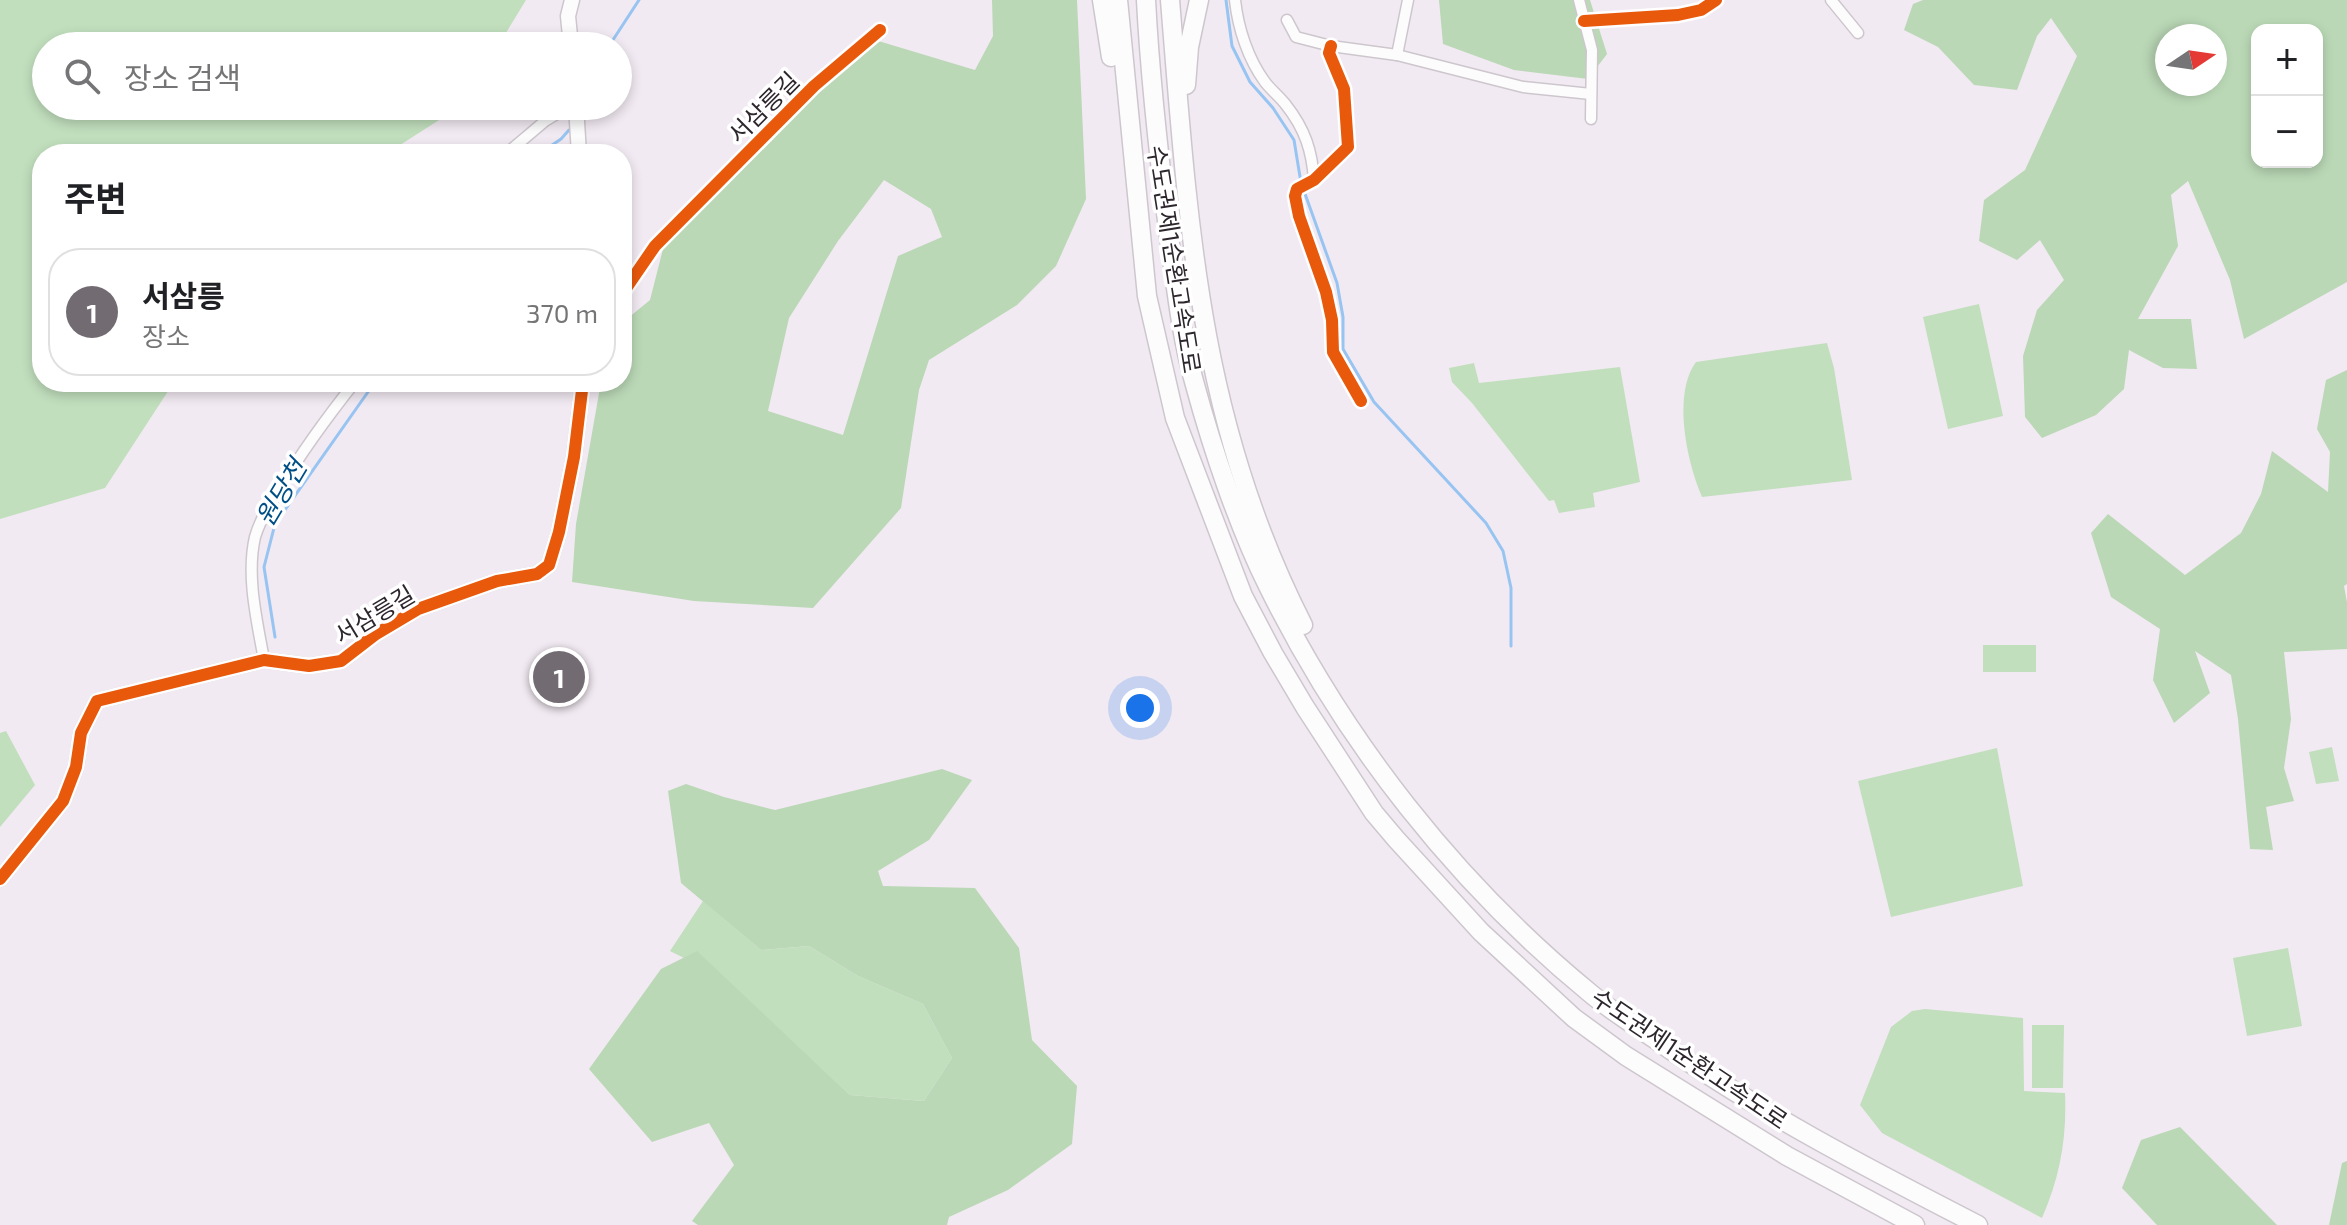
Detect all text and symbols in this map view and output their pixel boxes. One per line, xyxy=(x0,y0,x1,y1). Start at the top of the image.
north arrow xyxy=(2155,24,2227,96)
map controls xyxy=(2251,24,2323,168)
button: + xyxy=(2251,24,2323,96)
search box xyxy=(32,32,632,120)
icon: search xyxy=(60,54,104,98)
text: 장소 검색 xyxy=(124,59,241,95)
street label: 서삼릉길 xyxy=(722,66,804,148)
button: − xyxy=(2251,96,2323,168)
street label: 수도권제1순환고속도로 xyxy=(1143,143,1207,375)
text: 주변 xyxy=(64,177,127,218)
text: 서삼릉 xyxy=(142,277,225,313)
text: 1 xyxy=(86,297,98,328)
text: 370 m xyxy=(526,297,598,328)
text: 장소 xyxy=(142,320,190,351)
water label: 원당천 xyxy=(248,451,313,531)
street label: 서삼릉길 xyxy=(329,579,419,649)
pin: 1 xyxy=(533,647,585,707)
your location xyxy=(1120,688,1160,728)
street label: 수도권제1순환고속도로 xyxy=(1586,982,1794,1134)

